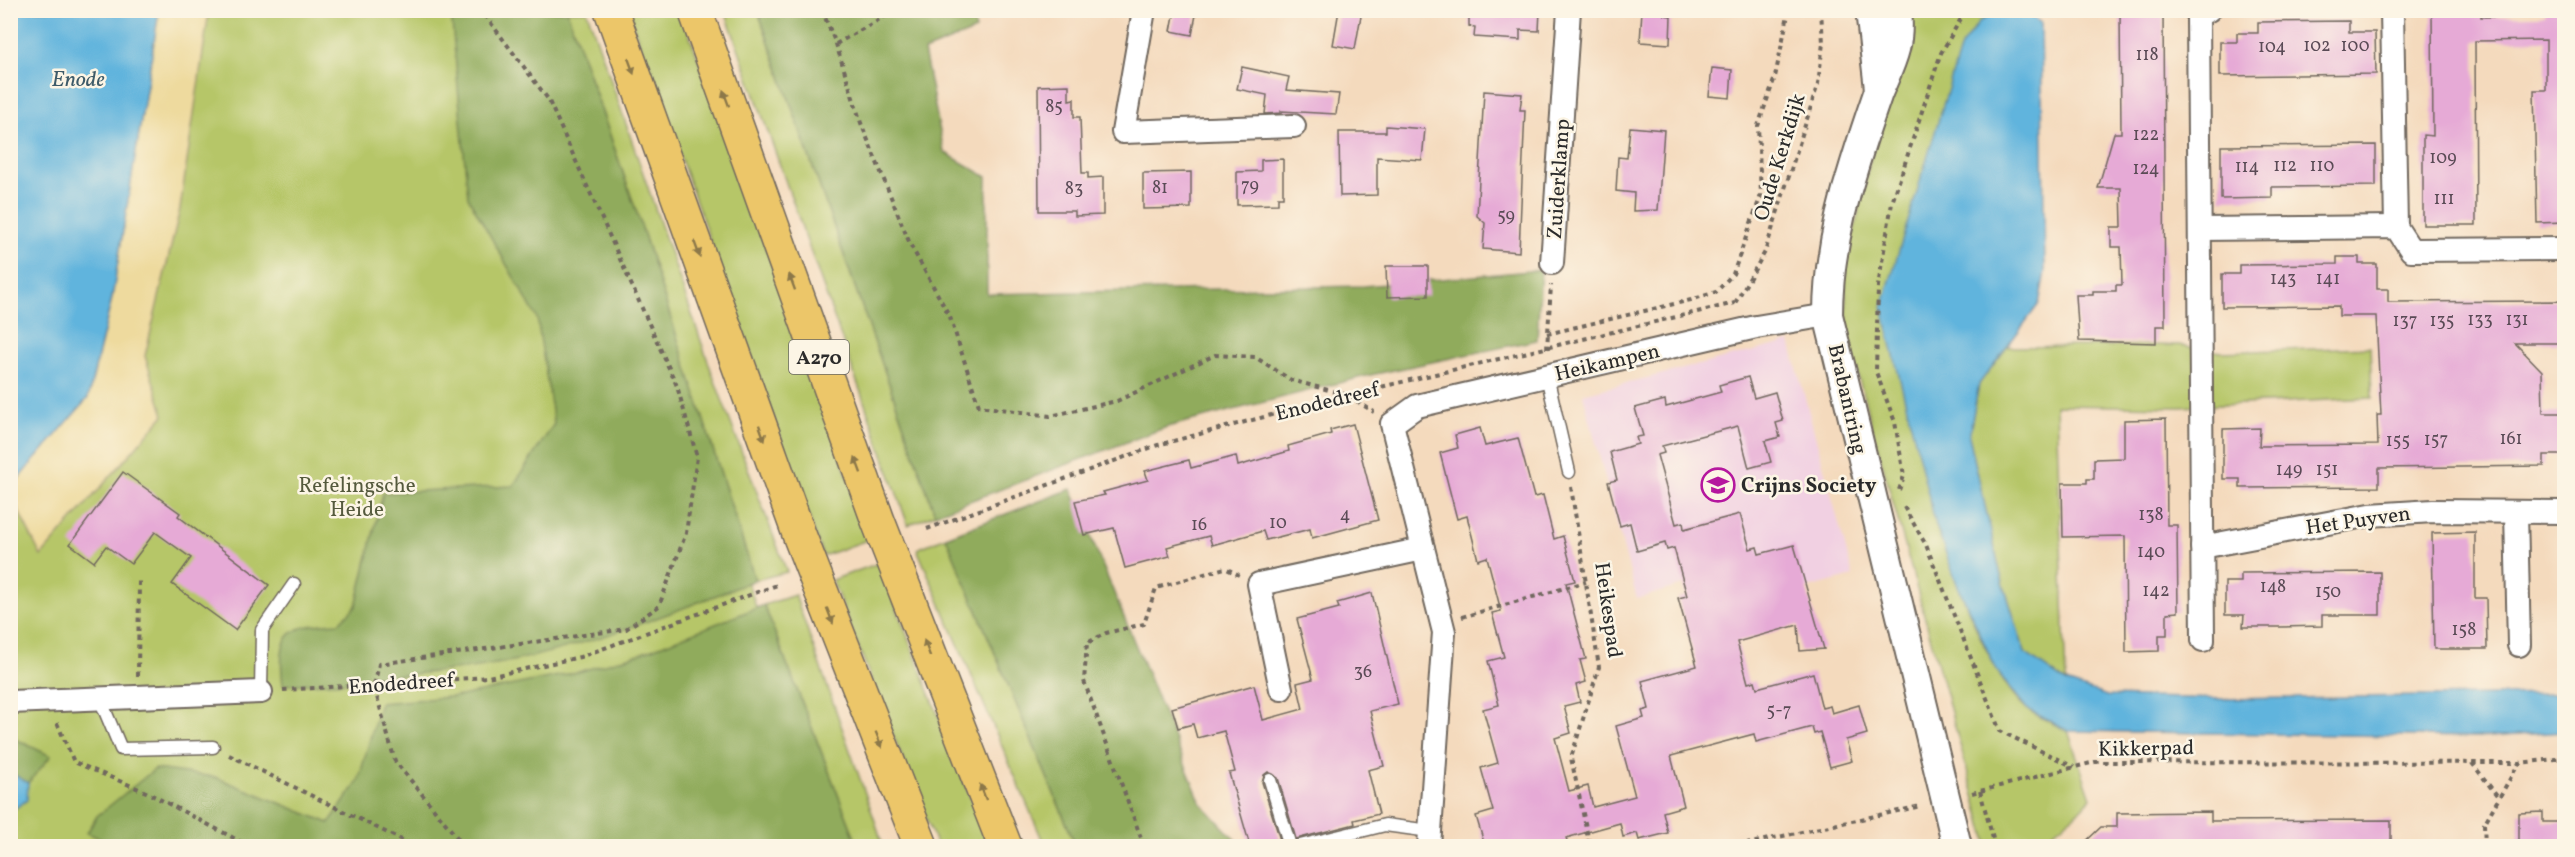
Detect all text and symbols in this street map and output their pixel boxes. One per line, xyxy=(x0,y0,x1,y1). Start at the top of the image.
house number: 102 xyxy=(2303,34,2331,59)
house number: 100 xyxy=(2341,34,2370,59)
house number: 104 xyxy=(2258,35,2286,60)
house number: 118 xyxy=(2135,43,2159,68)
one-way arrow xyxy=(626,57,636,75)
water label: Enode xyxy=(52,65,104,96)
one-way arrow xyxy=(721,89,731,107)
street label: Oude Kerkdijk xyxy=(1747,90,1814,225)
house number: 85 xyxy=(1045,95,1063,120)
street label: Zuiderklamp xyxy=(1541,118,1578,240)
house number: 122 xyxy=(2133,123,2159,148)
house number: 109 xyxy=(2429,146,2457,171)
house number: 112 xyxy=(2273,154,2297,179)
house number: 110 xyxy=(2310,154,2335,179)
house number: 114 xyxy=(2235,155,2259,180)
house number: 124 xyxy=(2133,157,2159,182)
house number: 79 xyxy=(1241,174,1259,199)
house number: 81 xyxy=(1152,176,1168,201)
house number: 83 xyxy=(1065,177,1083,202)
house number: 111 xyxy=(2434,187,2454,212)
house number: 59 xyxy=(1497,204,1515,229)
one-way arrow xyxy=(692,240,702,258)
house number: 143 xyxy=(2270,267,2296,292)
house number: 141 xyxy=(2316,267,2340,292)
one-way arrow xyxy=(786,273,796,291)
house number: 133 xyxy=(2467,308,2493,333)
house number: 131 xyxy=(2505,308,2529,333)
house number: 137 xyxy=(2393,309,2417,334)
house number: 135 xyxy=(2430,309,2454,334)
street label: Heikampen xyxy=(1552,337,1663,390)
road number: A270 xyxy=(789,340,849,374)
street label: Brabantring xyxy=(1820,341,1873,457)
street label: Enodedreef xyxy=(1272,375,1384,429)
one-way arrow xyxy=(758,424,768,442)
house number: 161 xyxy=(2499,427,2523,452)
house number: 157 xyxy=(2424,428,2448,453)
house number: 155 xyxy=(2386,429,2410,454)
one-way arrow xyxy=(852,456,862,474)
house number: 149 xyxy=(2276,458,2302,483)
house number: 151 xyxy=(2316,458,2338,483)
school or university icon: Crijns Society xyxy=(1700,467,1736,503)
park label: Refelingsche Heide xyxy=(298,472,416,525)
place label: Crijns Society xyxy=(1741,472,1877,501)
street label: Het Puyven xyxy=(2304,500,2412,543)
house number: 4 xyxy=(1340,503,1350,528)
house number: 138 xyxy=(2138,503,2164,528)
house number: 10 xyxy=(1269,511,1287,536)
house number: 16 xyxy=(1191,513,1207,538)
house number: 140 xyxy=(2137,540,2165,565)
street label: Heikespad xyxy=(1586,560,1629,660)
house number: 148 xyxy=(2260,575,2286,600)
house number: 142 xyxy=(2142,579,2170,604)
house number: 150 xyxy=(2315,580,2341,605)
one-way arrow xyxy=(825,607,835,625)
house number: 158 xyxy=(2452,618,2476,643)
one-way arrow xyxy=(922,638,932,656)
house number: 36 xyxy=(1354,660,1372,685)
street label: Enodedreef xyxy=(347,666,457,703)
house number: 5-7 xyxy=(1767,699,1791,724)
one-way arrow xyxy=(874,731,884,749)
street label: Kikkerpad xyxy=(2098,734,2194,765)
one-way arrow xyxy=(978,783,987,801)

